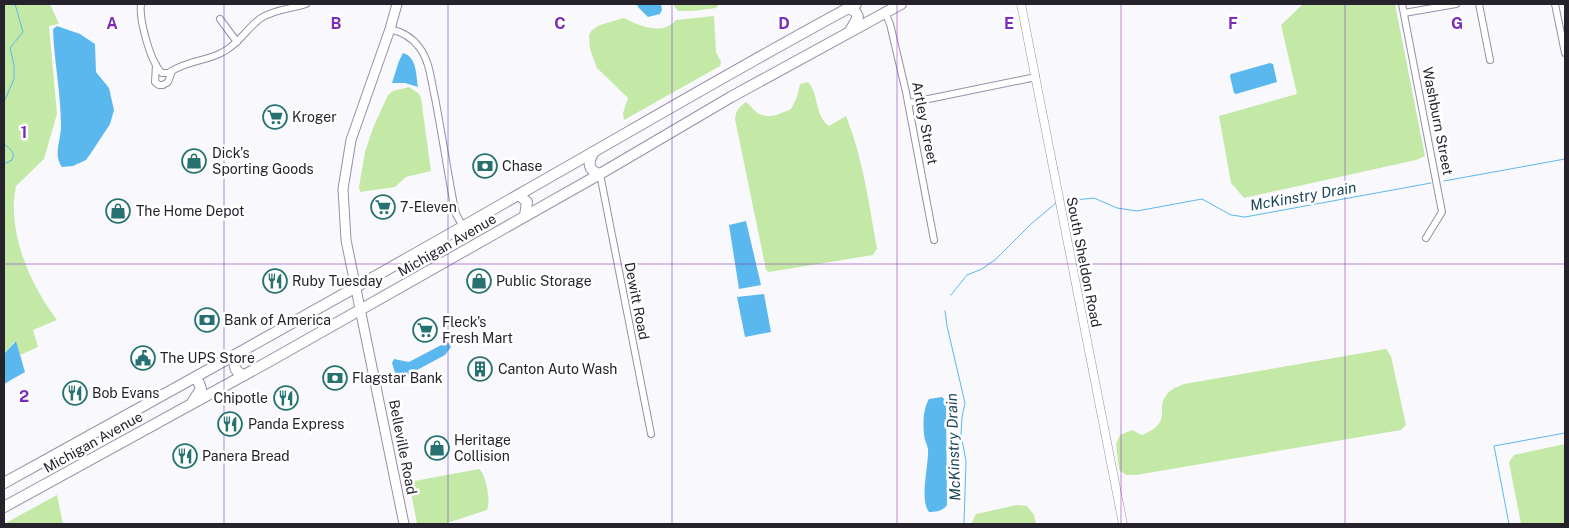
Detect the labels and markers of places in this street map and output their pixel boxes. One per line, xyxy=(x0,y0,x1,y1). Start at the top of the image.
supermarket icon: Kroger xyxy=(262,104,288,130)
place label: Kroger xyxy=(292,109,337,125)
place label: Dick's Sporting Goods xyxy=(212,145,314,177)
shop icon: Dick's Sporting Goods xyxy=(181,148,207,174)
bank icon: Chase xyxy=(472,153,498,179)
place label: Chase xyxy=(502,158,542,174)
supermarket icon: 7-Eleven xyxy=(370,194,396,220)
shop icon: The Home Depot xyxy=(105,198,131,224)
place label: 7-Eleven xyxy=(400,199,457,215)
place label: The Home Depot xyxy=(136,203,245,219)
restaurant icon: Ruby Tuesday xyxy=(262,268,288,294)
shop icon: Public Storage xyxy=(466,268,492,294)
place label: Ruby Tuesday xyxy=(292,273,383,289)
place label: Public Storage xyxy=(496,273,592,289)
bank icon: Bank of America xyxy=(194,307,220,333)
place label: Bank of America xyxy=(224,312,331,328)
place label: Fleck's Fresh Mart xyxy=(442,314,513,346)
supermarket icon: Fleck's Fresh Mart xyxy=(412,317,438,343)
public building icon: The UPS Store xyxy=(130,345,156,371)
place label: The UPS Store xyxy=(160,350,255,366)
building icon: Canton Auto Wash xyxy=(467,356,493,382)
place label: Canton Auto Wash xyxy=(498,361,617,377)
bank icon: Flagstar Bank xyxy=(322,365,348,391)
place label: Flagstar Bank xyxy=(352,370,443,386)
restaurant icon: Bob Evans xyxy=(62,380,88,406)
place label: Bob Evans xyxy=(92,385,159,401)
restaurant icon: Chipotle xyxy=(273,385,299,411)
place label: Chipotle xyxy=(214,390,268,406)
restaurant icon: Panda Express xyxy=(217,411,243,437)
place label: Panda Express xyxy=(248,416,344,432)
place label: Heritage Collision xyxy=(454,432,511,464)
shop icon: Heritage Collision xyxy=(424,435,450,461)
restaurant icon: Panera Bread xyxy=(172,443,198,469)
place label: Panera Bread xyxy=(202,448,290,464)

